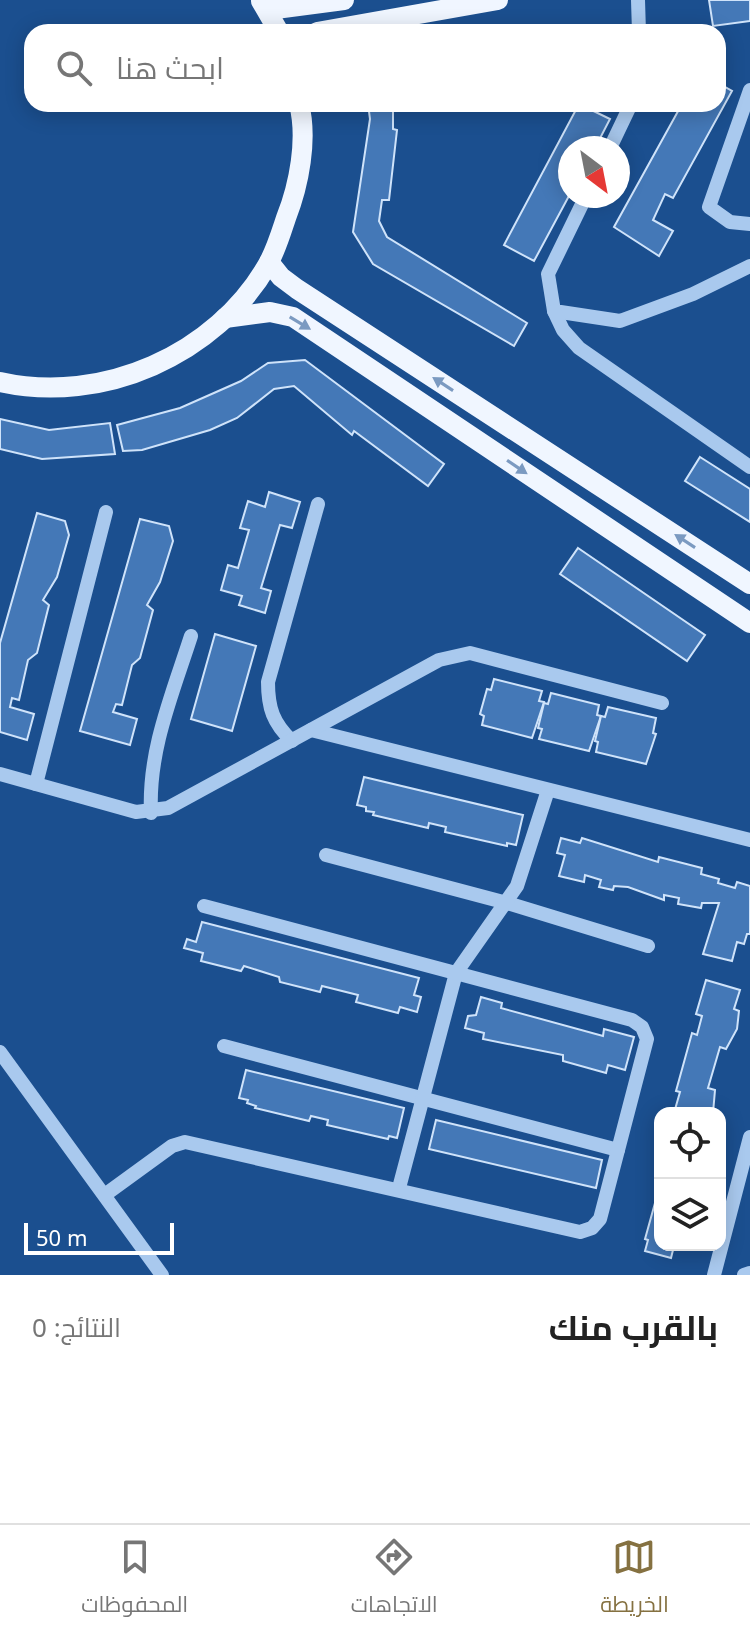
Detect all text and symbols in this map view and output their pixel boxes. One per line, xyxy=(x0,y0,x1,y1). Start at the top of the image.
search box xyxy=(24,24,726,112)
icon: search xyxy=(52,46,96,90)
text: ابحث هنا xyxy=(116,47,224,88)
north arrow xyxy=(558,136,630,208)
one-way arrow xyxy=(289,316,311,330)
one-way arrow xyxy=(433,377,454,392)
one-way arrow xyxy=(506,459,527,474)
one-way arrow xyxy=(674,534,695,549)
map controls xyxy=(654,1107,726,1251)
button: locate xyxy=(654,1107,726,1179)
button: layers xyxy=(654,1179,726,1251)
scale bar xyxy=(24,1219,174,1255)
text: 50 m xyxy=(36,1222,87,1252)
text: بالقرب منك xyxy=(549,1304,718,1350)
text: النتائج: 0 xyxy=(32,1309,121,1345)
tab: المحفوظات xyxy=(81,1535,188,1625)
tab: الاتجاهات xyxy=(351,1535,438,1625)
tab: الخريطة xyxy=(600,1535,669,1625)

